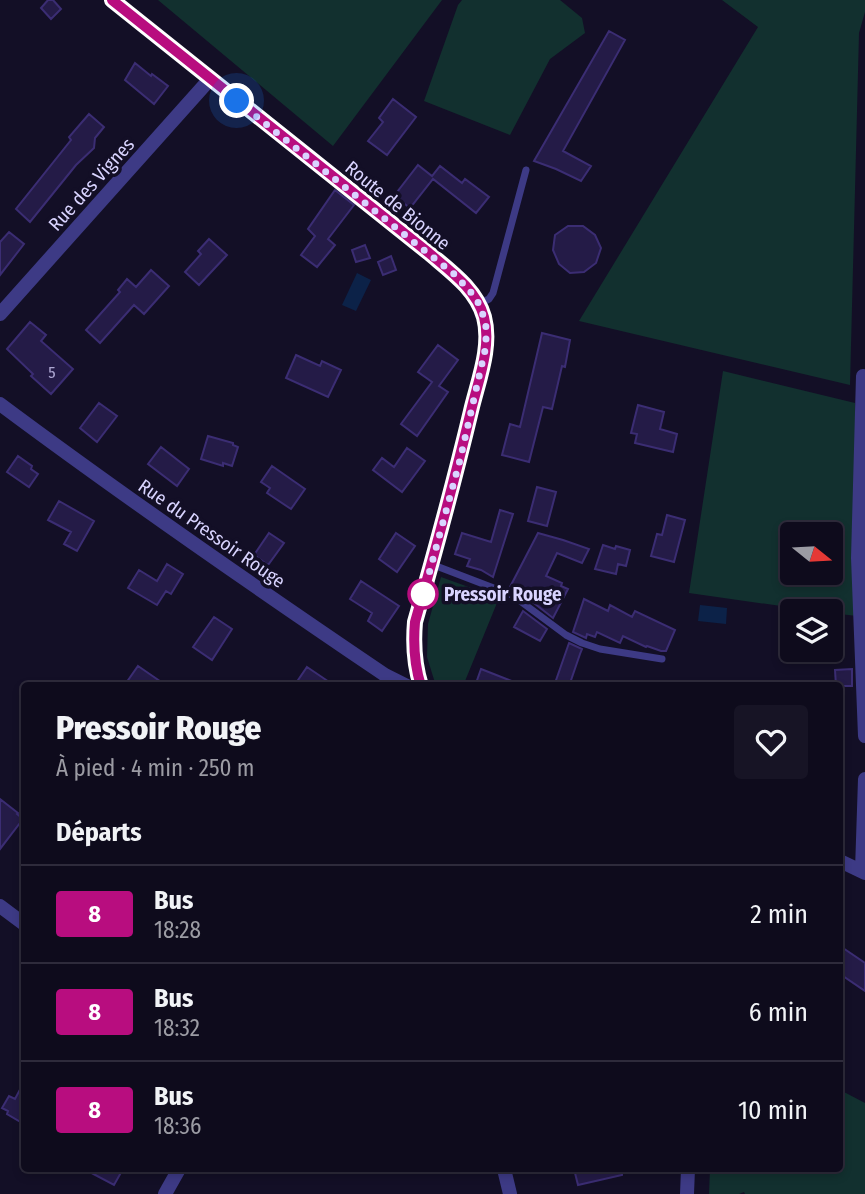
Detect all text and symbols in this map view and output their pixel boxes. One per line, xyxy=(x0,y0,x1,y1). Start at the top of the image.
your location xyxy=(219,83,254,118)
street label: Rue des Vignes xyxy=(44,133,139,236)
street label: Route de Bionne xyxy=(341,156,455,255)
house number: 5 xyxy=(48,363,56,382)
street label: Rue du Pressoir Rouge xyxy=(134,474,289,593)
north arrow xyxy=(780,522,844,584)
map controls xyxy=(780,522,843,662)
marker: Pressoir Rouge xyxy=(408,579,438,609)
place label: Pressoir Rouge xyxy=(444,583,562,606)
button: layers xyxy=(780,599,843,662)
button: heart xyxy=(734,705,808,779)
text: Pressoir Rouge xyxy=(56,708,261,748)
text: À pied · 4 min · 250 m xyxy=(56,754,255,782)
text: Départs xyxy=(56,817,142,848)
text: Bus xyxy=(154,885,193,916)
text: 2 min xyxy=(750,899,808,930)
text: 8 xyxy=(88,900,101,928)
text: 18:28 xyxy=(154,916,201,944)
text: Bus xyxy=(154,983,193,1014)
text: 6 min xyxy=(749,997,808,1028)
text: 8 xyxy=(88,998,101,1026)
text: 18:32 xyxy=(154,1014,200,1042)
text: Bus xyxy=(154,1081,193,1112)
text: 10 min xyxy=(738,1095,808,1126)
text: 8 xyxy=(88,1096,101,1124)
text: 18:36 xyxy=(154,1112,201,1140)

